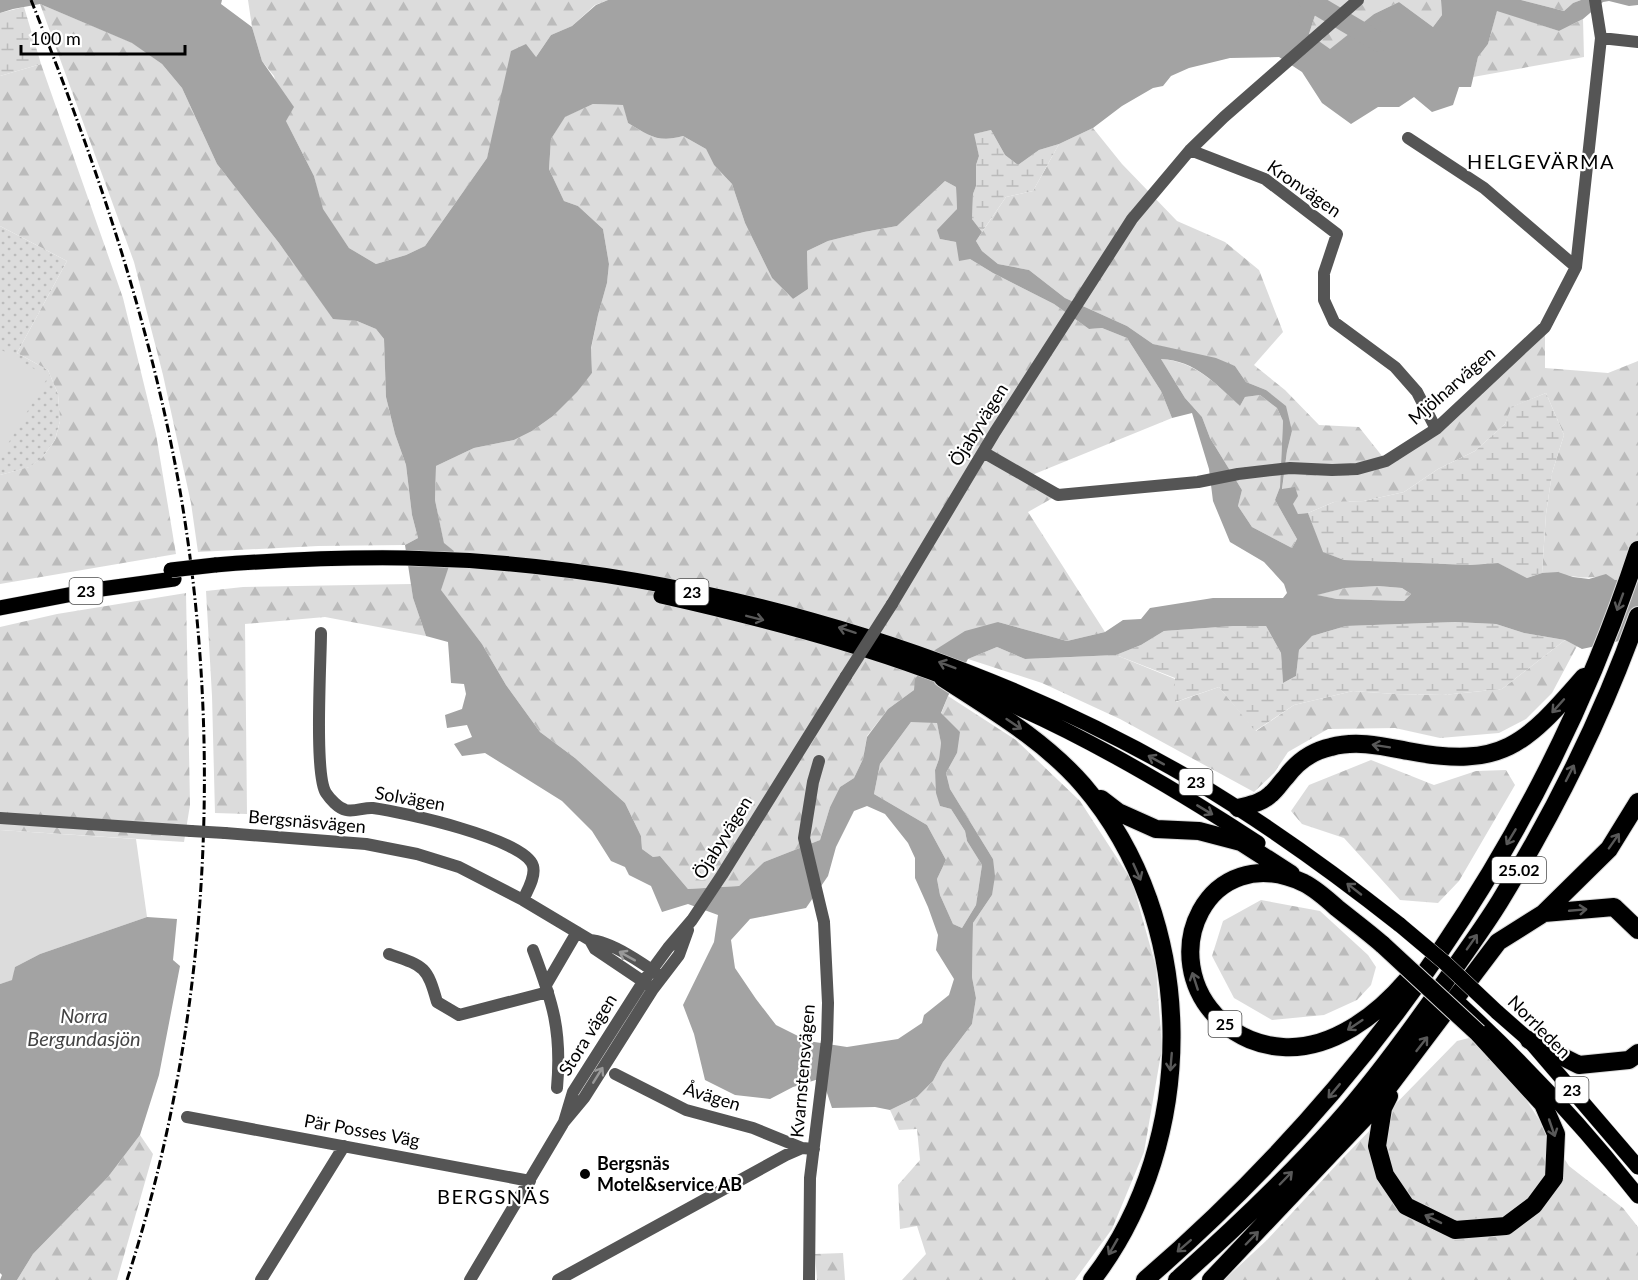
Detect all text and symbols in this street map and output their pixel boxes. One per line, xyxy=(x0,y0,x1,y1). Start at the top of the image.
scale bar xyxy=(21,18,184,56)
text: 100 m xyxy=(30,27,81,49)
district label: HELGEVÄRMA xyxy=(1467,149,1615,173)
street label: Kronvägen xyxy=(1263,155,1346,222)
street label: Mjölnarvägen xyxy=(1403,342,1499,429)
street label: Öjabyvägen xyxy=(944,379,1012,470)
road number: 23 xyxy=(70,578,103,604)
road number: 23 xyxy=(676,579,708,605)
one-way arrow xyxy=(1613,593,1624,611)
one-way arrow xyxy=(745,612,764,624)
one-way arrow xyxy=(838,624,857,635)
one-way arrow xyxy=(938,659,956,670)
one-way arrow xyxy=(1551,698,1565,713)
one-way arrow xyxy=(1006,718,1022,730)
one-way arrow xyxy=(1372,741,1391,752)
one-way arrow xyxy=(1148,754,1165,766)
one-way arrow xyxy=(1565,765,1576,783)
road number: 23 xyxy=(1180,769,1212,795)
street label: Solvägen xyxy=(373,781,447,815)
street label: Öjabyvägen xyxy=(688,792,756,883)
street label: Bergsnäsvägen xyxy=(247,805,367,837)
one-way arrow xyxy=(1196,805,1213,817)
one-way arrow xyxy=(1505,828,1517,845)
one-way arrow xyxy=(1608,834,1620,850)
road number: 25.02 xyxy=(1492,857,1546,883)
one-way arrow xyxy=(1132,863,1144,881)
one-way arrow xyxy=(1347,883,1363,895)
one-way arrow xyxy=(1567,904,1587,915)
one-way arrow xyxy=(1466,934,1478,951)
one-way arrow xyxy=(619,950,636,962)
one-way arrow xyxy=(1189,972,1200,991)
street label: Stora vägen xyxy=(553,989,621,1079)
street label: Norrleden xyxy=(1504,990,1576,1062)
water label: Norra Bergundasjön xyxy=(27,1003,141,1050)
street label: Kvarnstensvägen xyxy=(785,1003,819,1139)
road number: 25 xyxy=(1208,1011,1242,1037)
one-way arrow xyxy=(1347,1018,1364,1031)
one-way arrow xyxy=(1415,1036,1428,1052)
one-way arrow xyxy=(1165,1052,1176,1072)
one-way arrow xyxy=(592,1067,604,1084)
street label: Åvägen xyxy=(681,1077,743,1115)
road number: 23 xyxy=(1556,1077,1588,1103)
one-way arrow xyxy=(1328,1083,1341,1099)
street label: Pär Posses Väg xyxy=(303,1109,422,1151)
one-way arrow xyxy=(1548,1118,1559,1136)
place label: Bergsnäs Motel&service AB xyxy=(597,1152,742,1195)
marker: Bergsnäs Motel&service AB xyxy=(578,1167,592,1181)
one-way arrow xyxy=(1278,1171,1293,1186)
district label: BERGSNÄS xyxy=(437,1184,551,1208)
one-way arrow xyxy=(1424,1213,1442,1225)
one-way arrow xyxy=(1245,1230,1259,1245)
one-way arrow xyxy=(1107,1238,1119,1255)
one-way arrow xyxy=(1177,1239,1192,1253)

